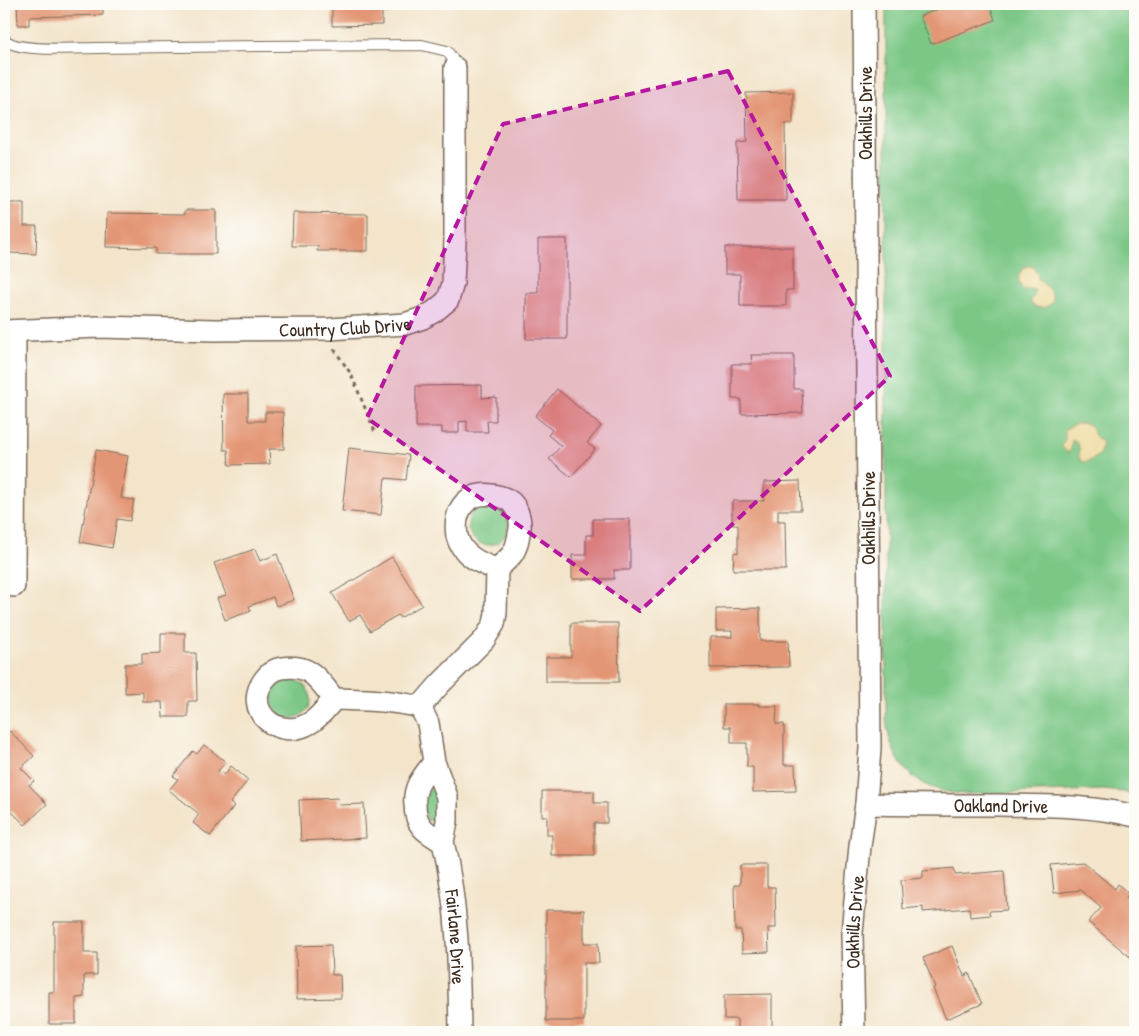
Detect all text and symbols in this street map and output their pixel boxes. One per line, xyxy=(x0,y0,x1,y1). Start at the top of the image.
street label: Oakhills Drive xyxy=(852,66,878,160)
street label: Country Club Drive xyxy=(279,310,415,342)
street label: Oakhills Drive xyxy=(855,471,881,565)
street label: Oakland Drive xyxy=(954,792,1049,819)
street label: Oakhills Drive xyxy=(839,874,870,969)
street label: Fairlane Drive xyxy=(439,887,472,985)

